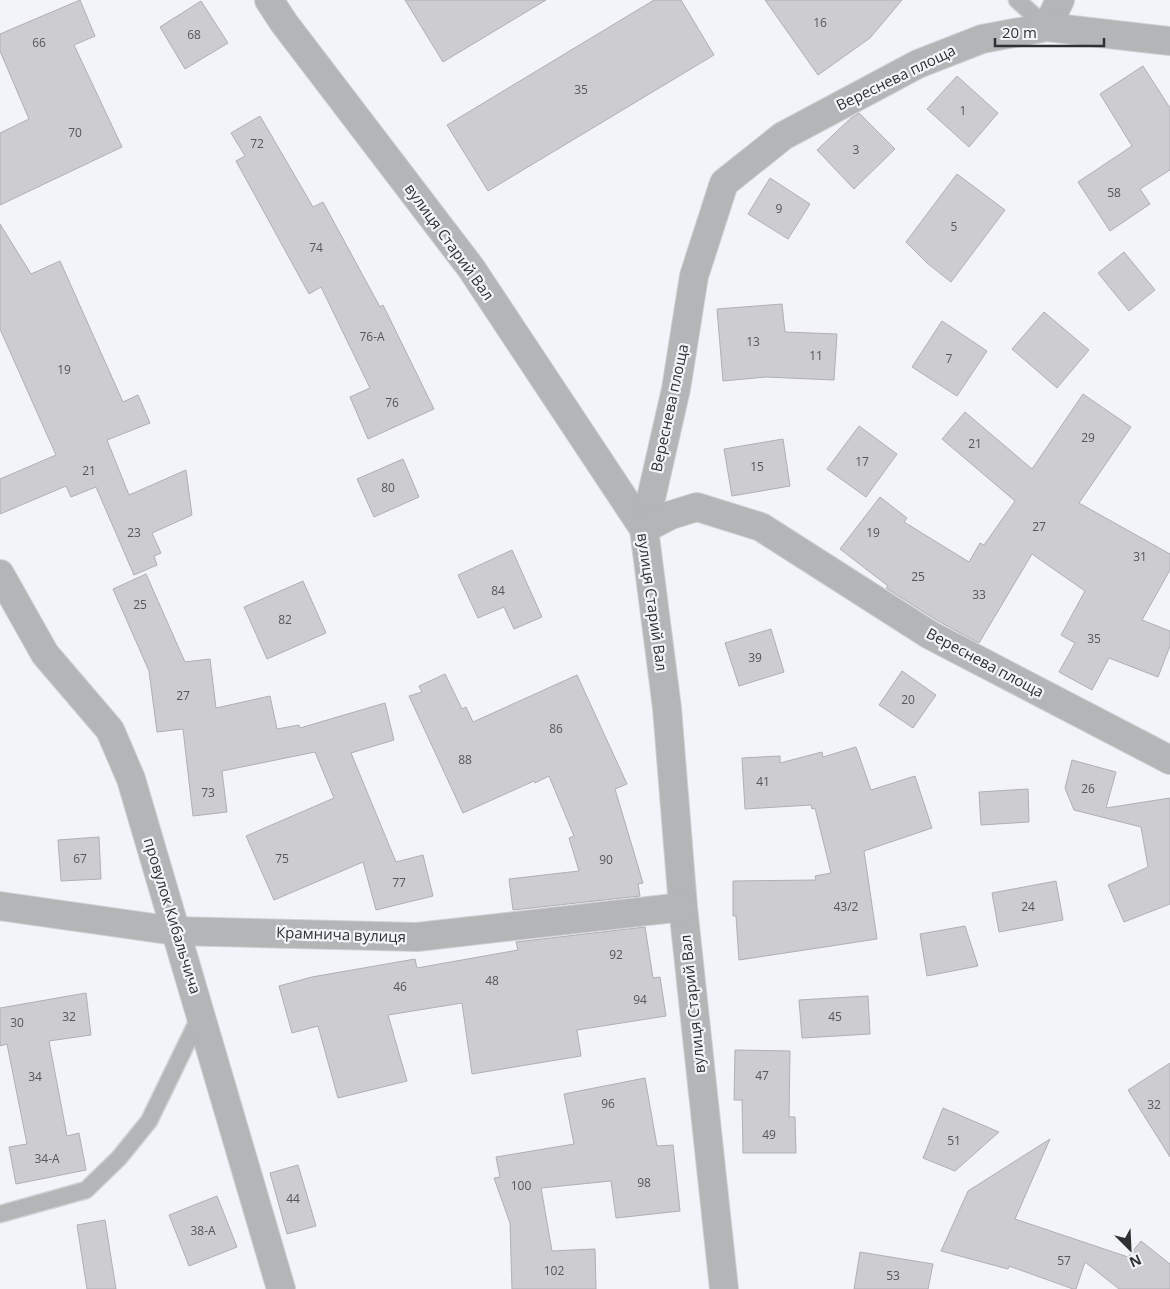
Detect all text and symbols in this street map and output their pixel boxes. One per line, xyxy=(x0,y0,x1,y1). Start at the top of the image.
house number: 16 xyxy=(813,14,827,31)
scale bar xyxy=(995,15,1104,47)
text: 20 m xyxy=(1002,22,1037,42)
house number: 68 xyxy=(187,26,201,43)
house number: 66 xyxy=(32,34,46,51)
street label: Вереснева площа xyxy=(833,40,959,115)
house number: 35 xyxy=(574,81,588,98)
house number: 1 xyxy=(960,102,966,119)
house number: 70 xyxy=(68,124,82,141)
house number: 72 xyxy=(250,135,264,152)
house number: 3 xyxy=(853,141,860,158)
street label: вулиця Старий Вал xyxy=(401,179,499,304)
house number: 58 xyxy=(1107,184,1121,201)
house number: 9 xyxy=(776,200,783,217)
house number: 5 xyxy=(951,218,958,235)
house number: 74 xyxy=(309,239,323,256)
house number: 76-А xyxy=(359,328,385,345)
house number: 13 xyxy=(746,333,760,350)
street label: Вереснева площа xyxy=(646,342,692,474)
house number: 11 xyxy=(809,347,823,364)
house number: 7 xyxy=(946,350,953,367)
house number: 19 xyxy=(57,361,71,378)
house number: 76 xyxy=(385,394,399,411)
house number: 29 xyxy=(1081,429,1095,446)
house number: 21 xyxy=(968,435,982,452)
house number: 17 xyxy=(855,453,869,470)
house number: 15 xyxy=(750,458,764,475)
house number: 21 xyxy=(82,462,96,479)
house number: 80 xyxy=(381,479,395,496)
house number: 27 xyxy=(1032,518,1046,535)
house number: 23 xyxy=(127,524,141,541)
house number: 19 xyxy=(866,524,880,541)
street label: вулиця Старий Вал xyxy=(633,531,673,672)
house number: 31 xyxy=(1133,548,1147,565)
house number: 25 xyxy=(911,568,925,585)
house number: 84 xyxy=(491,582,505,599)
house number: 33 xyxy=(972,586,986,603)
house number: 25 xyxy=(133,596,147,613)
house number: 82 xyxy=(278,611,292,628)
street label: Вереснева площа xyxy=(923,623,1048,702)
house number: 35 xyxy=(1087,630,1101,647)
house number: 39 xyxy=(748,649,762,666)
house number: 27 xyxy=(176,687,190,704)
house number: 20 xyxy=(901,691,915,708)
house number: 86 xyxy=(549,720,563,737)
house number: 88 xyxy=(458,751,472,768)
house number: 41 xyxy=(756,773,770,790)
house number: 26 xyxy=(1081,780,1095,797)
house number: 73 xyxy=(201,784,215,801)
street label: провулок Кибальчича xyxy=(140,835,206,996)
house number: 67 xyxy=(73,850,87,867)
house number: 75 xyxy=(275,850,289,867)
house number: 90 xyxy=(599,851,613,868)
house number: 77 xyxy=(392,874,406,891)
house number: 43/2 xyxy=(834,898,859,915)
house number: 24 xyxy=(1021,898,1035,915)
street label: Крамнича вулиця xyxy=(276,922,406,946)
street label: вулиця Старий Вал xyxy=(675,934,709,1074)
house number: 92 xyxy=(609,946,623,963)
house number: 48 xyxy=(485,972,499,989)
house number: 46 xyxy=(393,978,407,995)
house number: 94 xyxy=(633,991,647,1008)
house number: 32 xyxy=(62,1008,76,1025)
house number: 45 xyxy=(828,1008,842,1025)
house number: 30 xyxy=(10,1014,24,1031)
house number: 47 xyxy=(755,1067,769,1084)
house number: 34 xyxy=(28,1068,42,1085)
house number: 96 xyxy=(601,1095,615,1112)
house number: 32 xyxy=(1147,1096,1161,1113)
house number: 49 xyxy=(762,1126,776,1143)
house number: 51 xyxy=(947,1132,961,1149)
house number: 34-А xyxy=(34,1150,60,1167)
house number: 98 xyxy=(637,1174,651,1191)
house number: 100 xyxy=(511,1177,531,1194)
house number: 44 xyxy=(286,1190,300,1207)
house number: 38-А xyxy=(190,1222,216,1239)
north arrow xyxy=(1105,1224,1155,1274)
text: N xyxy=(1126,1250,1145,1272)
house number: 57 xyxy=(1057,1252,1071,1269)
house number: 102 xyxy=(544,1262,564,1279)
house number: 53 xyxy=(886,1267,900,1284)

